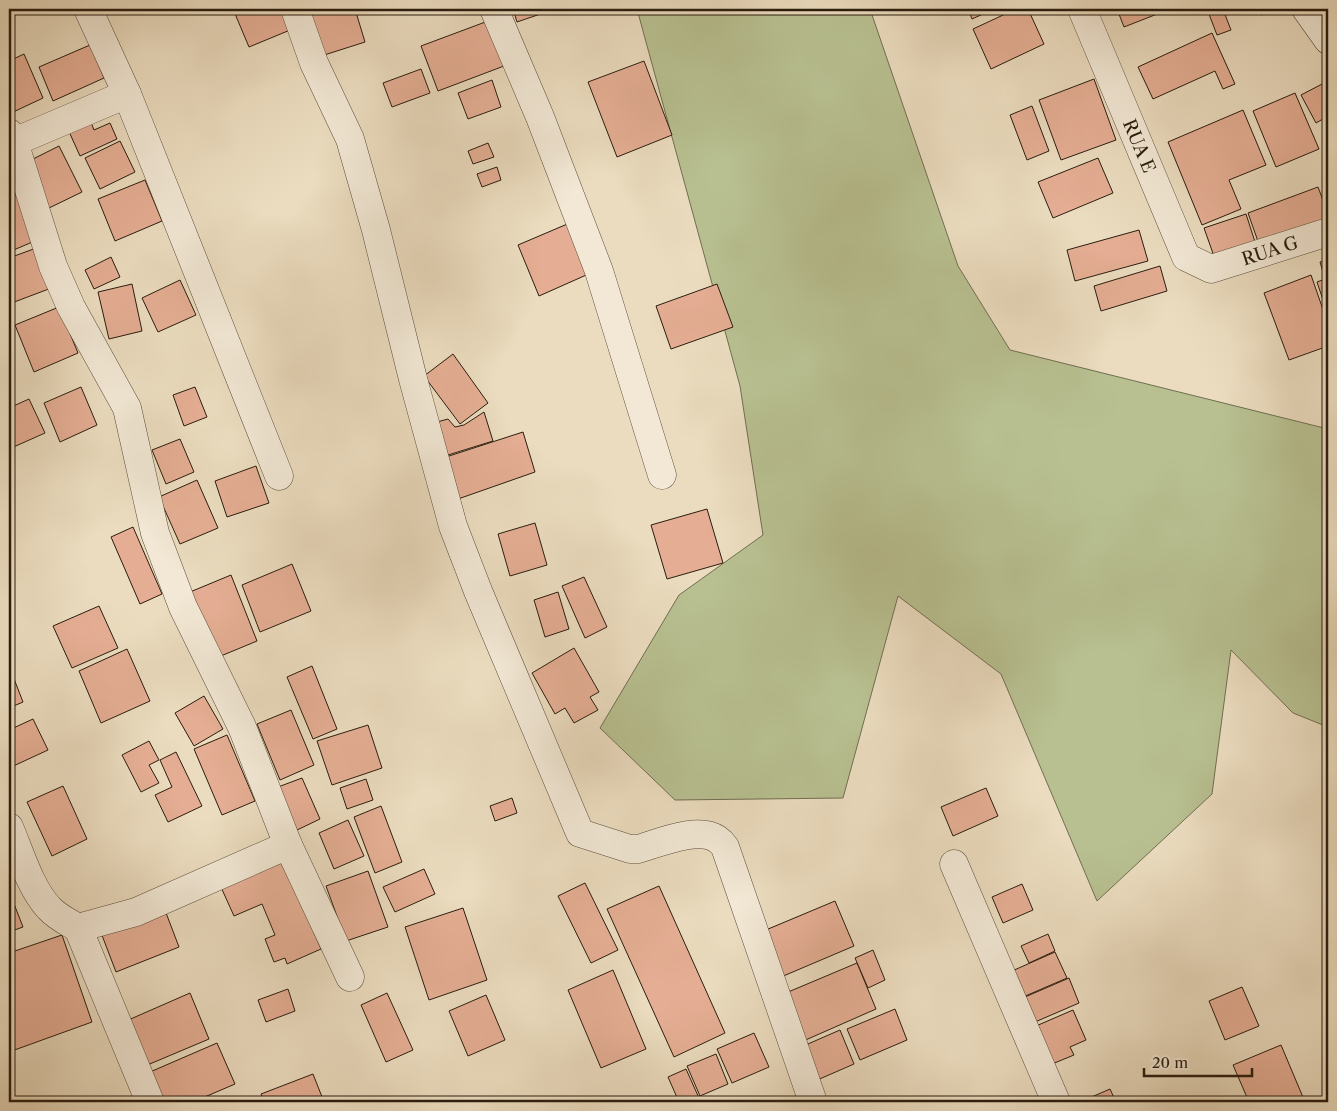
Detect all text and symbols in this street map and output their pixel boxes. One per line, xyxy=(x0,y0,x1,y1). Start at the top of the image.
street label: RUA E xyxy=(1118,116,1160,176)
street label: RUA G xyxy=(1239,231,1302,270)
scale bar xyxy=(1144,1046,1252,1078)
text: 20 m xyxy=(1152,1053,1188,1072)

